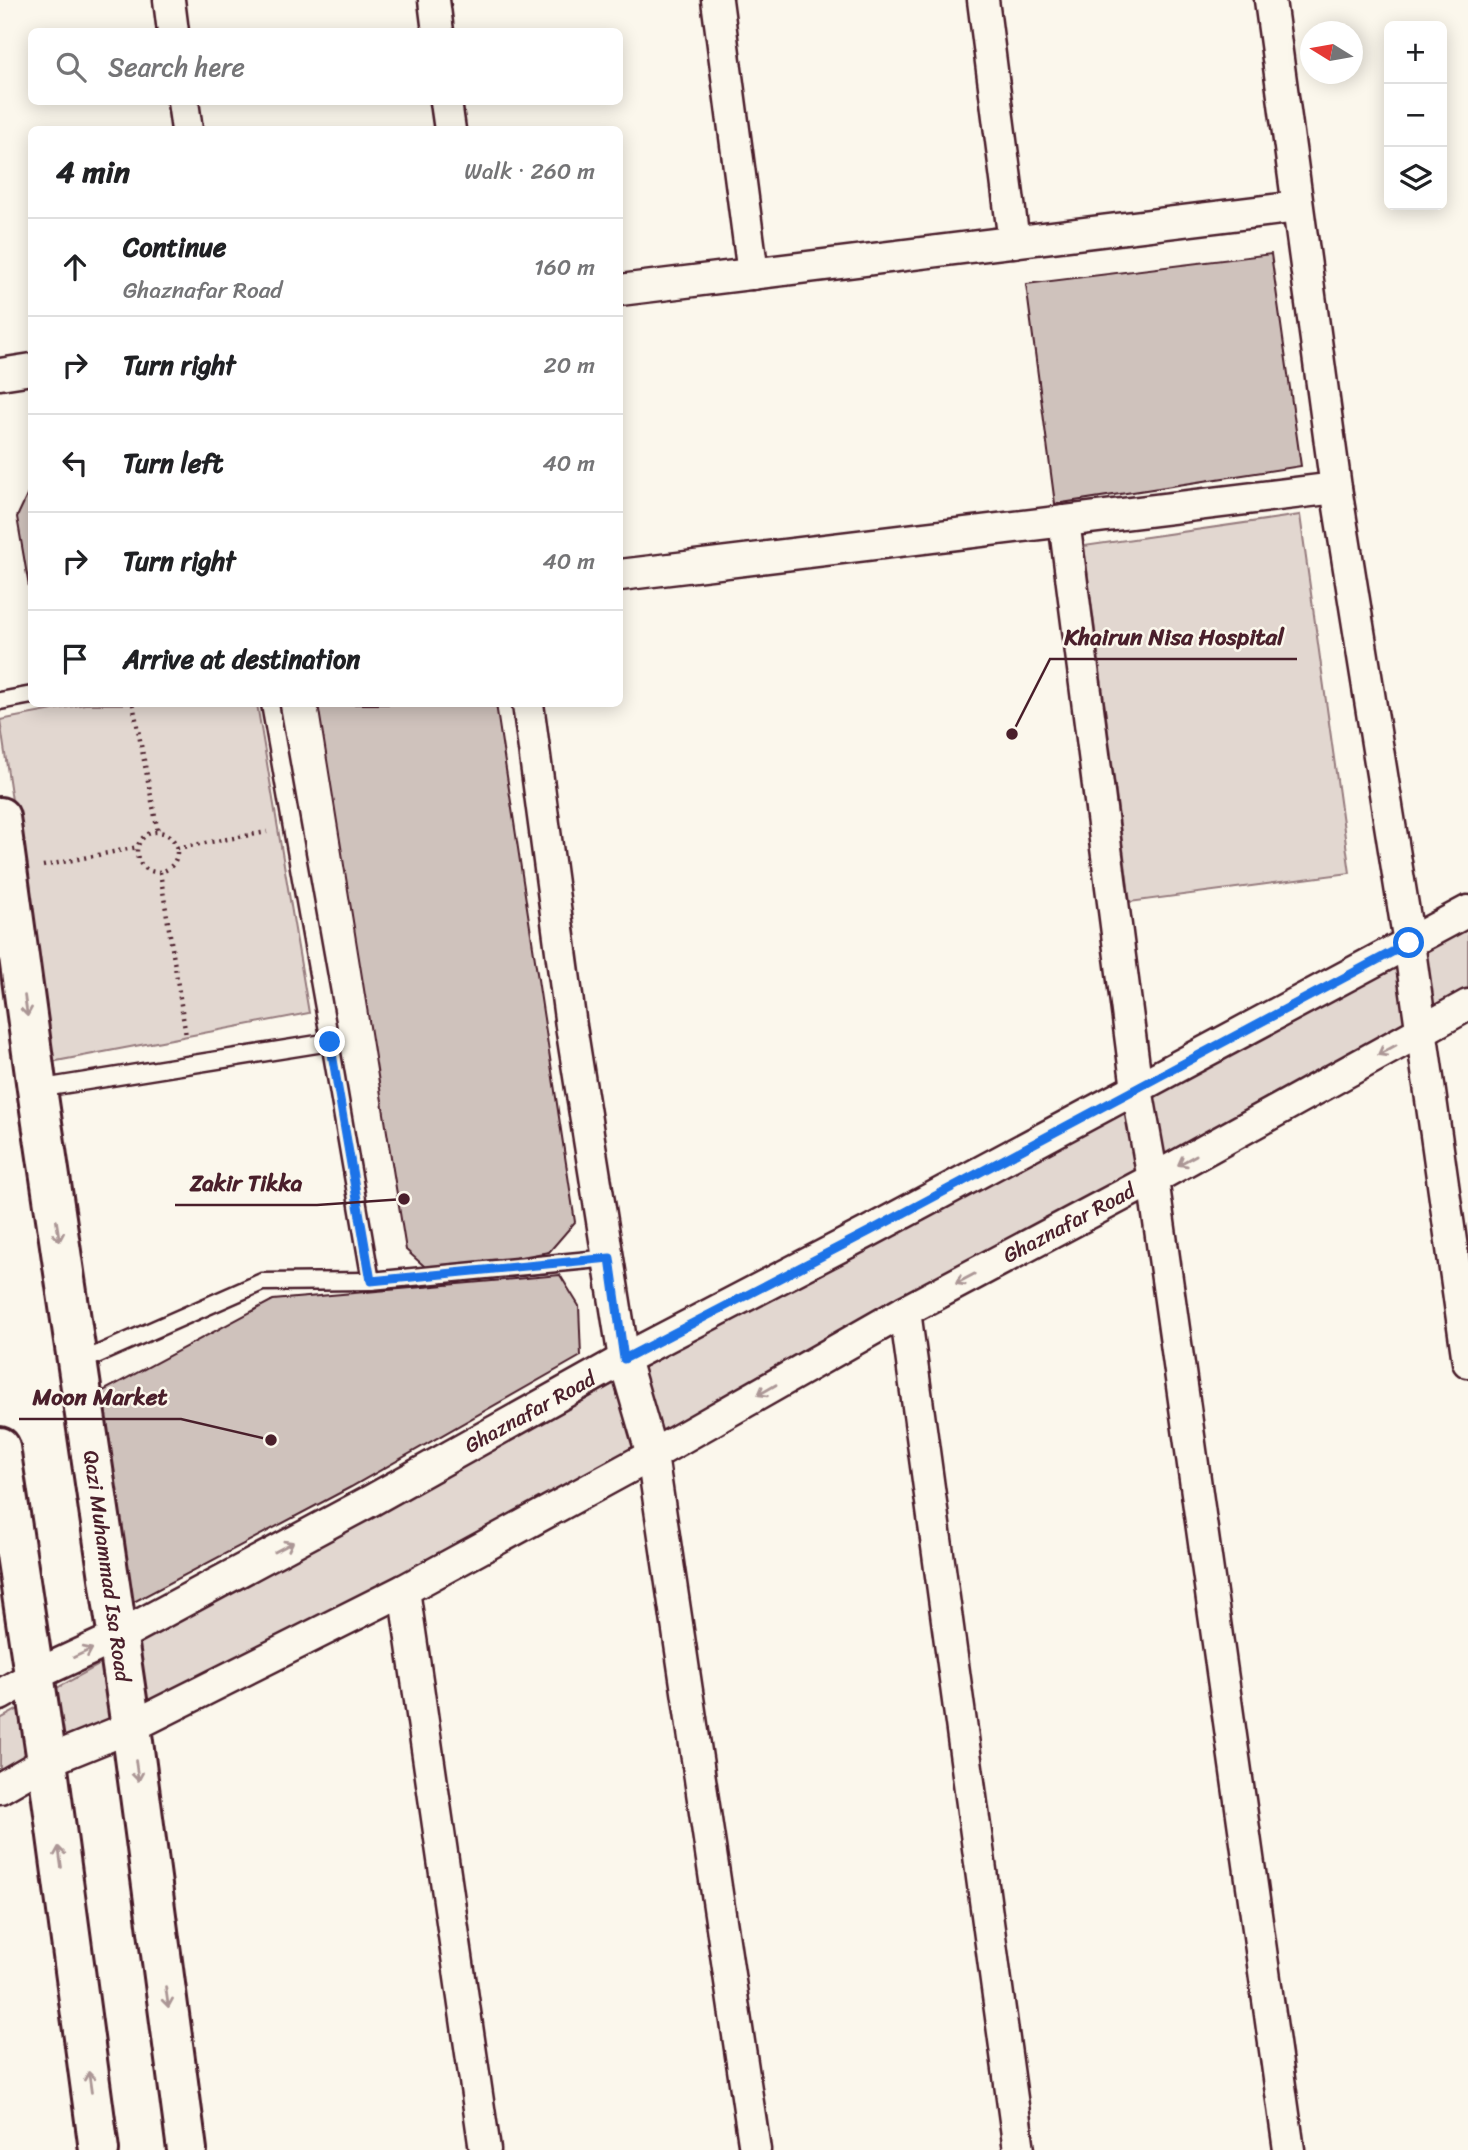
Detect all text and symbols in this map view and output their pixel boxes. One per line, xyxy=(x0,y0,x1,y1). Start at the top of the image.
north arrow xyxy=(1300,21,1363,84)
map controls xyxy=(1384,21,1447,210)
button: + xyxy=(1384,21,1447,84)
search box xyxy=(28,28,623,105)
text: Search here xyxy=(108,44,245,90)
icon: search xyxy=(52,48,90,86)
button: − xyxy=(1384,84,1447,147)
text: 4 min xyxy=(56,145,130,199)
button: layers xyxy=(1384,147,1447,210)
text: Walk · 260 m xyxy=(464,151,595,192)
text: Continue xyxy=(123,224,226,270)
text: 160 m xyxy=(534,247,595,288)
icon: ahead xyxy=(56,248,94,286)
text: Ghaznafar Road xyxy=(123,270,282,311)
text: Turn right xyxy=(123,342,236,388)
text: 20 m xyxy=(544,345,595,386)
icon: right xyxy=(56,346,94,384)
text: Turn left xyxy=(123,440,223,486)
text: 40 m xyxy=(542,443,595,484)
icon: left xyxy=(56,444,94,482)
text: Turn right xyxy=(123,538,236,584)
text: 40 m xyxy=(542,541,595,582)
icon: right xyxy=(56,542,94,580)
callout: Khairun Nisa Hospital xyxy=(1050,615,1297,659)
text: Khairun Nisa Hospital xyxy=(1063,617,1285,658)
text: Arrive at destination xyxy=(123,636,360,682)
icon: arrive xyxy=(56,640,94,678)
route start xyxy=(1393,927,1424,958)
one-way arrow xyxy=(19,994,32,1017)
route end xyxy=(314,1026,345,1057)
one-way arrow xyxy=(1377,1043,1397,1057)
one-way arrow xyxy=(1178,1153,1198,1167)
callout: Zakir Tikka xyxy=(175,1161,317,1205)
text: Zakir Tikka xyxy=(189,1163,303,1204)
street label: Ghaznafar Road xyxy=(996,1171,1144,1274)
one-way arrow xyxy=(52,1219,65,1242)
one-way arrow xyxy=(955,1272,976,1286)
street label: Ghaznafar Road xyxy=(457,1359,605,1464)
callout: Moon Market xyxy=(19,1375,181,1419)
text: Moon Market xyxy=(31,1377,168,1418)
one-way arrow xyxy=(757,1383,777,1397)
street label: Qazi Muhammad Isa Road xyxy=(72,1448,142,1686)
one-way arrow xyxy=(273,1540,294,1553)
one-way arrow xyxy=(71,1646,93,1659)
one-way arrow xyxy=(131,1759,144,1782)
one-way arrow xyxy=(53,1846,66,1869)
one-way arrow xyxy=(160,1985,173,2007)
one-way arrow xyxy=(83,2071,96,2094)

